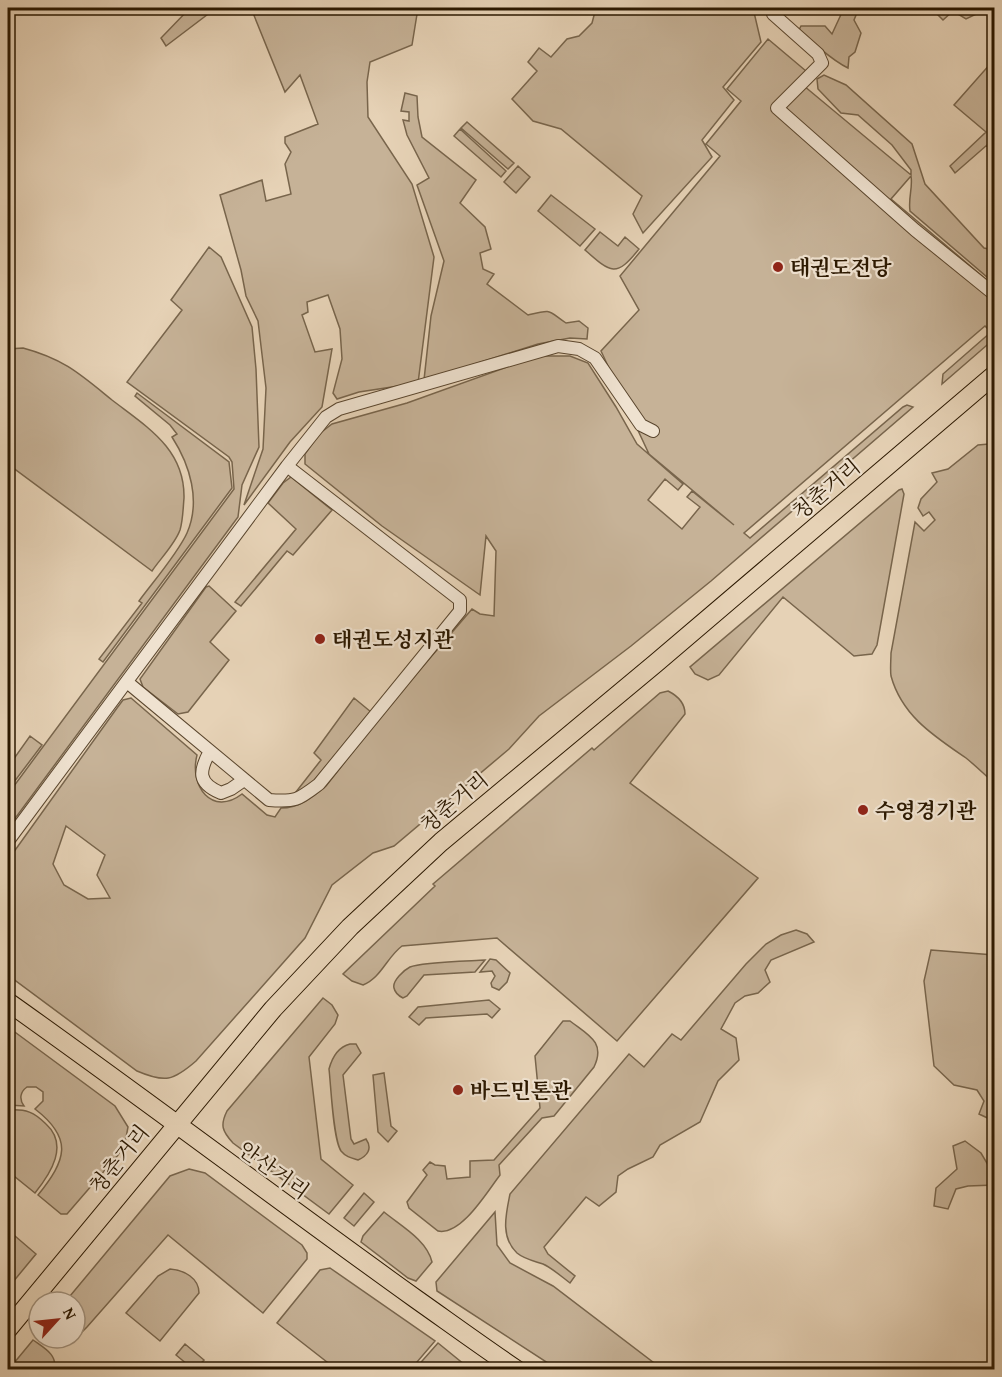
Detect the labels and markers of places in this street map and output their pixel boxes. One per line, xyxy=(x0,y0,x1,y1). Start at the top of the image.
place label: 태권도전당 xyxy=(790,252,892,283)
marker: 태권도전당 xyxy=(771,260,785,274)
place label: 태권도성지관 xyxy=(332,624,454,655)
marker: 태권도성지관 xyxy=(313,632,327,646)
place label: 수영경기관 xyxy=(875,795,977,826)
marker: 수영경기관 xyxy=(856,803,870,817)
place label: 바드민톤관 xyxy=(470,1075,572,1106)
marker: 바드민톤관 xyxy=(451,1083,465,1097)

